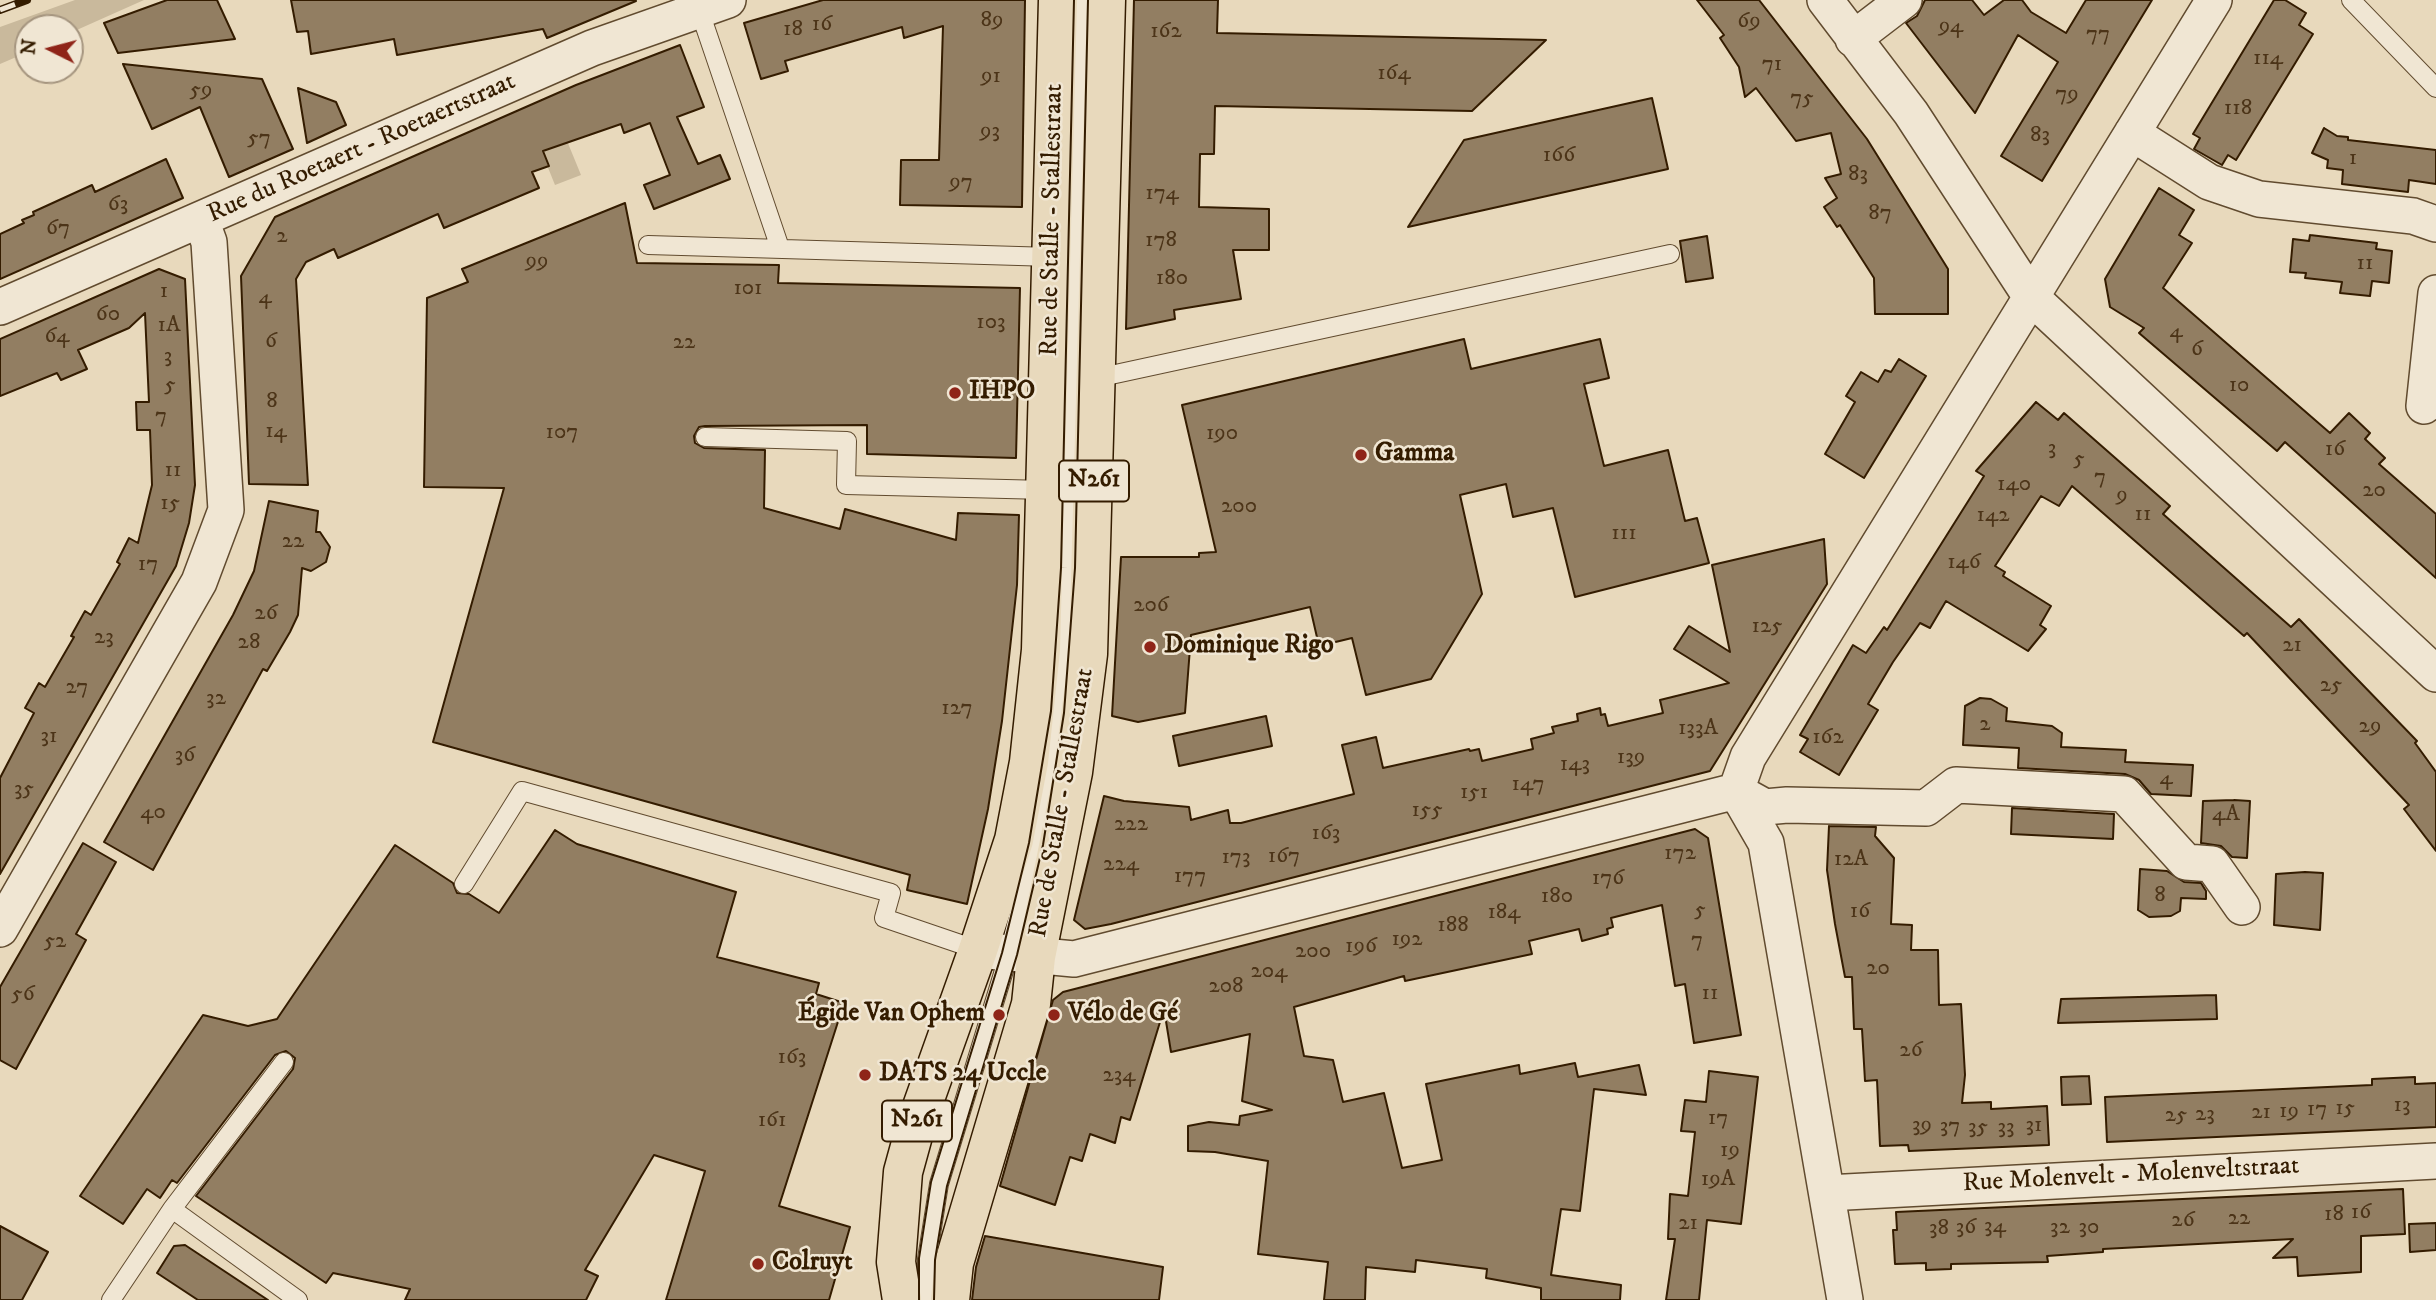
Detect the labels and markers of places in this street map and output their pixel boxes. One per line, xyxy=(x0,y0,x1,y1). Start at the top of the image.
place label: IHPO xyxy=(969,377,1035,409)
marker: IHPO xyxy=(947,385,963,401)
place label: Gamma xyxy=(1375,439,1454,471)
marker: Gamma xyxy=(1353,447,1369,463)
place label: Dominique Rigo xyxy=(1164,631,1334,663)
marker: Dominique Rigo xyxy=(1142,639,1158,655)
place label: Égide Van Ophem xyxy=(798,999,985,1031)
place label: Vélo de Gé xyxy=(1068,999,1178,1031)
marker: Égide Van Ophem xyxy=(991,1007,1007,1023)
marker: Vélo de Gé xyxy=(1046,1007,1062,1023)
place label: DATS 24 Uccle xyxy=(879,1059,1047,1091)
marker: DATS 24 Uccle xyxy=(857,1067,873,1083)
place label: Colruyt xyxy=(772,1248,853,1280)
marker: Colruyt xyxy=(750,1256,766,1272)

